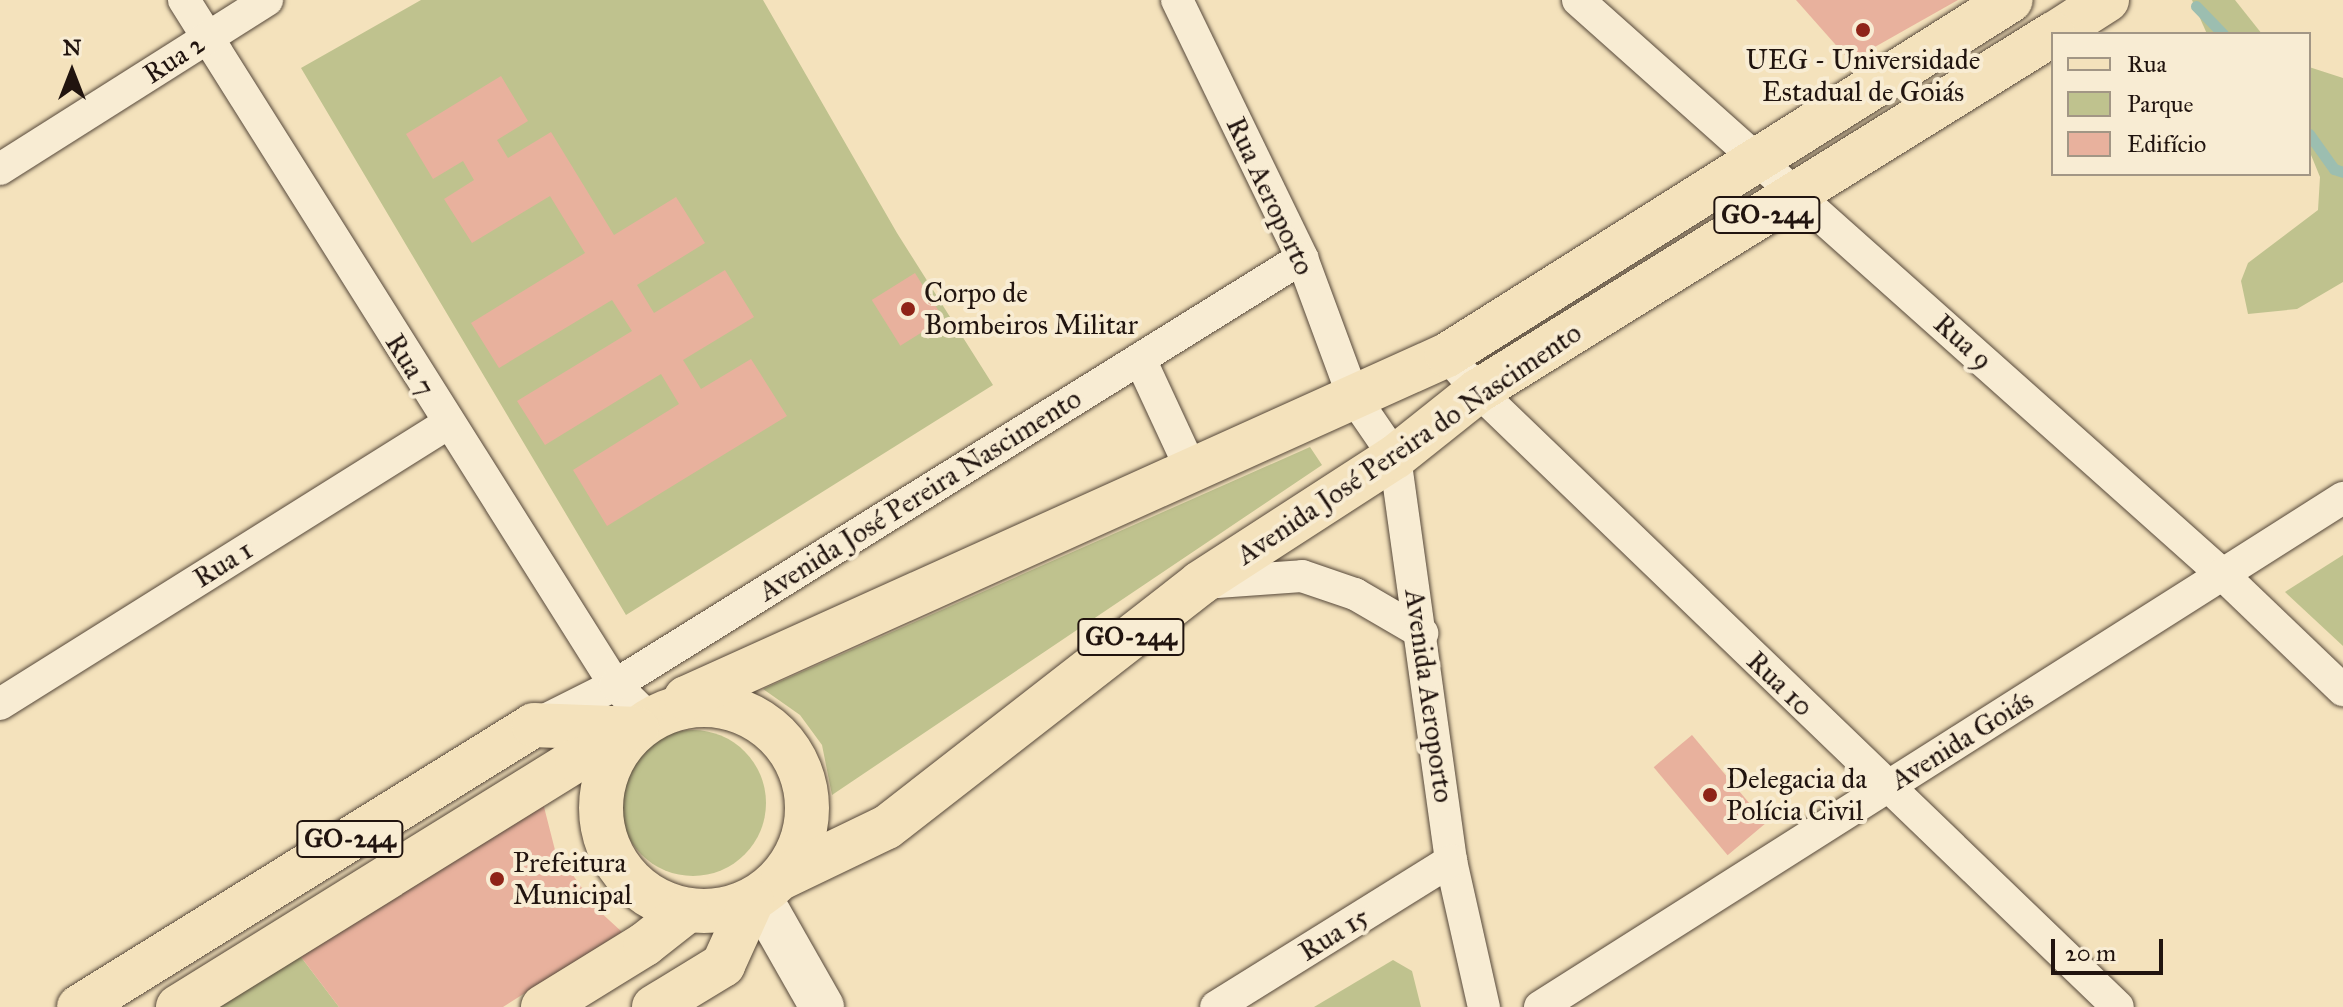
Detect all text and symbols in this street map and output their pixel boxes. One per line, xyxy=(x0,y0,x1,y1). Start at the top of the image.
marker: UEG - Universidade Estadual de Goiás xyxy=(1854,21,1872,39)
street label: Rua 2 xyxy=(137,27,211,91)
north arrow xyxy=(32,32,112,112)
legend xyxy=(2051,32,2311,176)
text: N xyxy=(63,34,81,61)
place label: UEG - Universidade Estadual de Goiás xyxy=(1746,43,1980,109)
text: Rua xyxy=(2127,49,2167,79)
text: Parque xyxy=(2127,89,2194,119)
street label: Rua Aeroporto xyxy=(1219,112,1321,280)
text: Edifício xyxy=(2127,129,2206,159)
road number: GO-244 xyxy=(1713,193,1821,237)
place label: Corpo de Bombeiros Militar xyxy=(924,276,1138,342)
marker: Corpo de Bombeiros Militar xyxy=(899,300,917,318)
street label: Rua 9 xyxy=(1927,307,1999,377)
street label: Avenida José Pereira do Nascimento xyxy=(1230,316,1588,572)
street label: Rua 7 xyxy=(378,328,442,402)
street label: Avenida José Pereira Nascimento xyxy=(752,382,1088,608)
street label: Rua 1 xyxy=(187,533,259,595)
street label: Avenida Aeroporto xyxy=(1397,587,1461,805)
road number: GO-244 xyxy=(1077,615,1185,659)
street label: Rua 10 xyxy=(1740,644,1820,724)
street label: Avenida Goiás xyxy=(1885,683,2039,797)
place label: Delegacia da Polícia Civil xyxy=(1726,762,1867,828)
marker: Delegacia da Polícia Civil xyxy=(1701,786,1719,804)
road number: GO-244 xyxy=(296,817,404,861)
place label: Prefeitura Municipal xyxy=(513,846,632,912)
marker: Prefeitura Municipal xyxy=(488,870,506,888)
street label: Rua 15 xyxy=(1293,900,1375,968)
scale bar xyxy=(2055,923,2167,973)
text: 20 m xyxy=(2065,938,2116,968)

